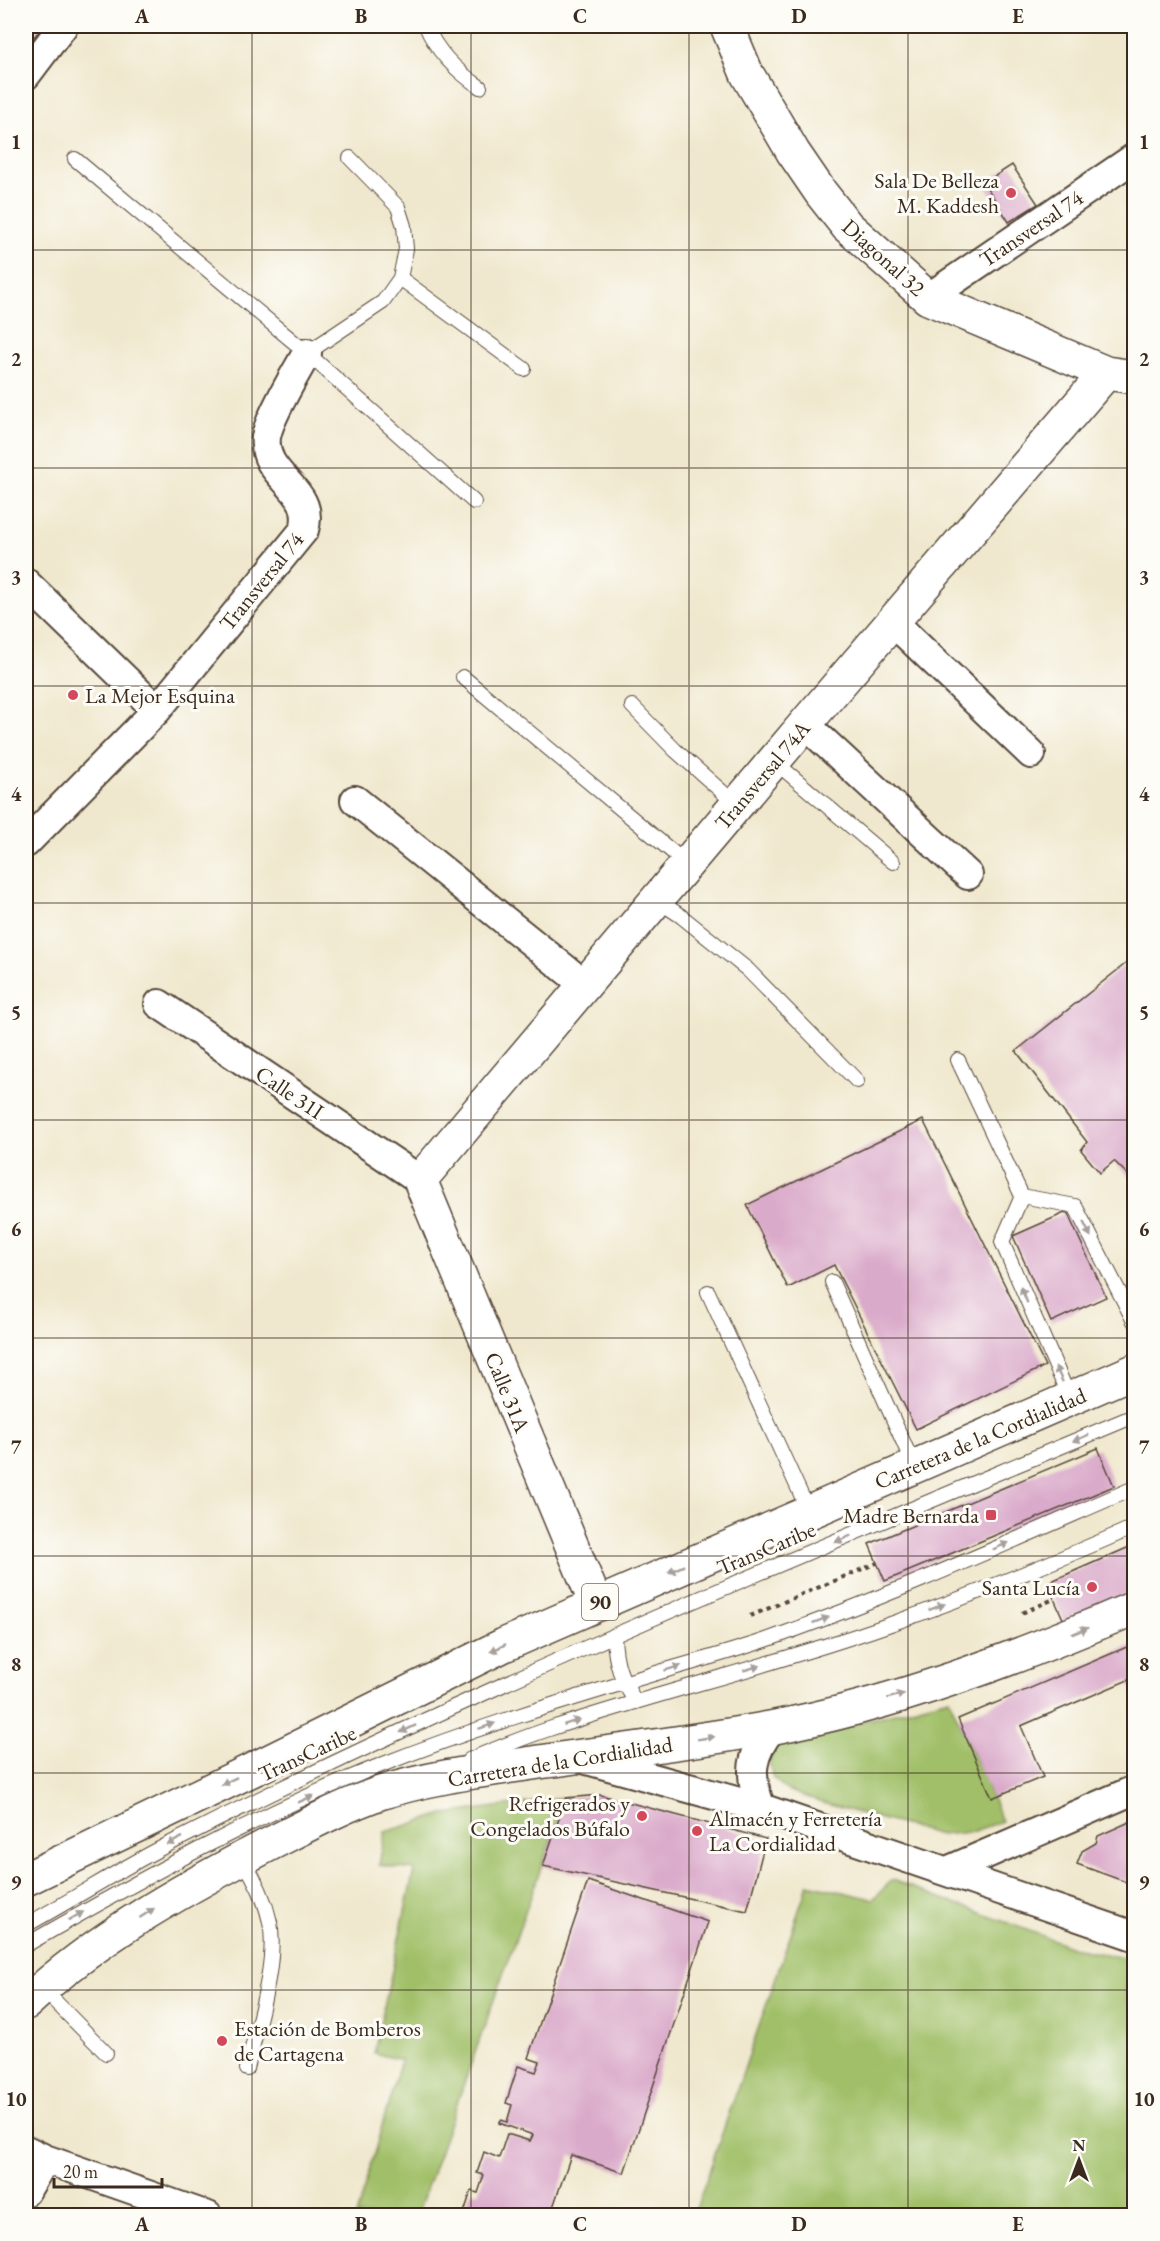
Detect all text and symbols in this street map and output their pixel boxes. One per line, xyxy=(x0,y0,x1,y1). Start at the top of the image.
text: A xyxy=(134,3,150,29)
text: B xyxy=(355,3,367,29)
text: C xyxy=(573,3,587,29)
text: D xyxy=(791,3,807,29)
text: E xyxy=(1012,3,1024,29)
text: 1 xyxy=(11,129,21,155)
text: 1 xyxy=(1139,129,1149,155)
place label: Sala De Belleza M. Kaddesh xyxy=(874,166,999,220)
street label: Transversal 74 xyxy=(974,183,1089,274)
marker: Sala De Belleza M. Kaddesh xyxy=(1004,186,1018,200)
street label: Diagonal 32 xyxy=(836,212,932,303)
text: 2 xyxy=(11,346,22,372)
text: 2 xyxy=(1139,346,1150,372)
street label: Transversal 74 xyxy=(213,526,310,637)
text: 3 xyxy=(11,564,21,590)
text: 3 xyxy=(1139,564,1149,590)
place label: La Mejor Esquina xyxy=(85,681,235,710)
marker: La Mejor Esquina xyxy=(66,688,80,702)
street label: Transversal 74A xyxy=(708,714,817,836)
text: 4 xyxy=(11,781,22,807)
text: 4 xyxy=(1139,781,1150,807)
text: 5 xyxy=(11,999,21,1025)
text: 5 xyxy=(1139,999,1149,1025)
street label: Calle 31I xyxy=(250,1059,330,1126)
text: 6 xyxy=(11,1216,22,1242)
text: 6 xyxy=(1139,1216,1150,1242)
one-way arrow xyxy=(1082,1221,1092,1238)
one-way arrow xyxy=(1019,1286,1029,1304)
street label: Calle 31A xyxy=(478,1348,537,1437)
one-way arrow xyxy=(1054,1364,1064,1382)
street label: Carretera de la Cordialidad xyxy=(870,1380,1091,1496)
text: 7 xyxy=(11,1434,22,1460)
one-way arrow xyxy=(1072,1434,1089,1443)
text: 7 xyxy=(1139,1434,1150,1460)
place label: Madre Bernarda xyxy=(843,1501,979,1530)
marker: Madre Bernarda xyxy=(984,1508,998,1522)
street label: TransCaribe xyxy=(712,1515,820,1582)
one-way arrow xyxy=(834,1534,851,1543)
one-way arrow xyxy=(993,1541,1010,1550)
one-way arrow xyxy=(666,1564,684,1574)
place label: Santa Lucía xyxy=(982,1573,1080,1602)
marker: Santa Lucía xyxy=(1085,1580,1099,1594)
road number: 90 xyxy=(582,1584,618,1620)
one-way arrow xyxy=(928,1601,946,1611)
one-way arrow xyxy=(812,1614,830,1624)
one-way arrow xyxy=(1071,1626,1089,1635)
one-way arrow xyxy=(489,1644,506,1653)
text: 8 xyxy=(11,1651,21,1677)
text: 8 xyxy=(1139,1651,1149,1677)
one-way arrow xyxy=(664,1663,682,1672)
one-way arrow xyxy=(743,1663,761,1672)
one-way arrow xyxy=(887,1691,906,1701)
one-way arrow xyxy=(563,1717,581,1726)
street label: TransCaribe xyxy=(254,1718,361,1789)
one-way arrow xyxy=(478,1721,496,1731)
one-way arrow xyxy=(399,1725,416,1734)
street label: Carretera de la Cordialidad xyxy=(446,1729,675,1794)
one-way arrow xyxy=(697,1734,716,1743)
one-way arrow xyxy=(220,1777,237,1786)
place label: Refrigerados y Congelados Búfalo xyxy=(470,1789,630,1843)
one-way arrow xyxy=(297,1793,315,1803)
place label: Almacén y Ferretería La Cordialidad xyxy=(708,1804,882,1858)
marker: Refrigerados y Congelados Búfalo xyxy=(635,1809,649,1823)
marker: Almacén y Ferretería La Cordialidad xyxy=(690,1824,704,1838)
one-way arrow xyxy=(167,1836,184,1846)
text: 9 xyxy=(11,1869,22,1895)
text: 9 xyxy=(1139,1869,1150,1895)
one-way arrow xyxy=(139,1908,155,1919)
one-way arrow xyxy=(68,1911,85,1921)
place label: Estación de Bomberos de Cartagena xyxy=(234,2014,421,2068)
marker: Estación de Bomberos de Cartagena xyxy=(215,2034,229,2048)
text: 10 xyxy=(5,2086,27,2112)
text: 10 xyxy=(1133,2086,1155,2112)
north arrow xyxy=(1049,2130,1109,2190)
text: N xyxy=(1073,2135,1086,2156)
scale bar xyxy=(54,2151,162,2189)
text: 20 m xyxy=(63,2160,98,2183)
text: A xyxy=(134,2211,150,2237)
text: B xyxy=(355,2211,367,2237)
text: C xyxy=(573,2211,587,2237)
text: D xyxy=(791,2211,807,2237)
text: E xyxy=(1012,2211,1024,2237)

